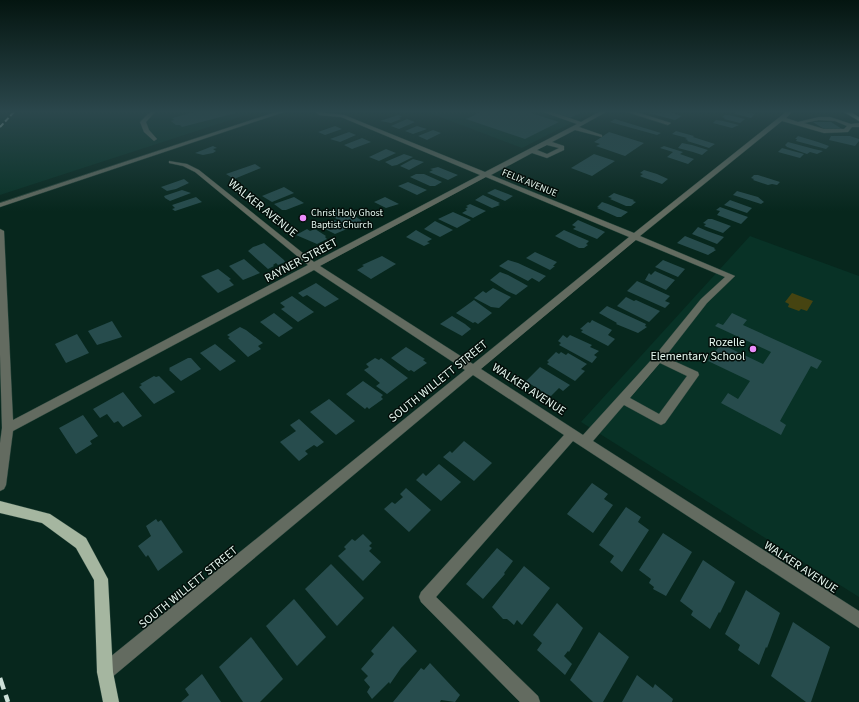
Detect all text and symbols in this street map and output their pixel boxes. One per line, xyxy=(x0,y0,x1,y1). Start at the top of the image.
street label: FELIX AVENUE xyxy=(500,165,559,200)
street label: WALKER AVENUE xyxy=(224,175,301,242)
place label: Christ Holy Ghost Baptist Church xyxy=(311,206,384,232)
marker: Christ Holy Ghost Baptist Church xyxy=(298,213,308,223)
street label: RAYNER STREET xyxy=(262,234,341,287)
place label: Rozelle Elementary School xyxy=(650,334,745,365)
street label: SOUTH WILLETT STREET xyxy=(385,336,492,427)
marker: Rozelle Elementary School xyxy=(748,344,758,354)
street label: WALKER AVENUE xyxy=(488,359,569,420)
street label: WALKER AVENUE xyxy=(760,537,841,598)
street label: SOUTH WILLETT STREET xyxy=(135,542,242,633)

